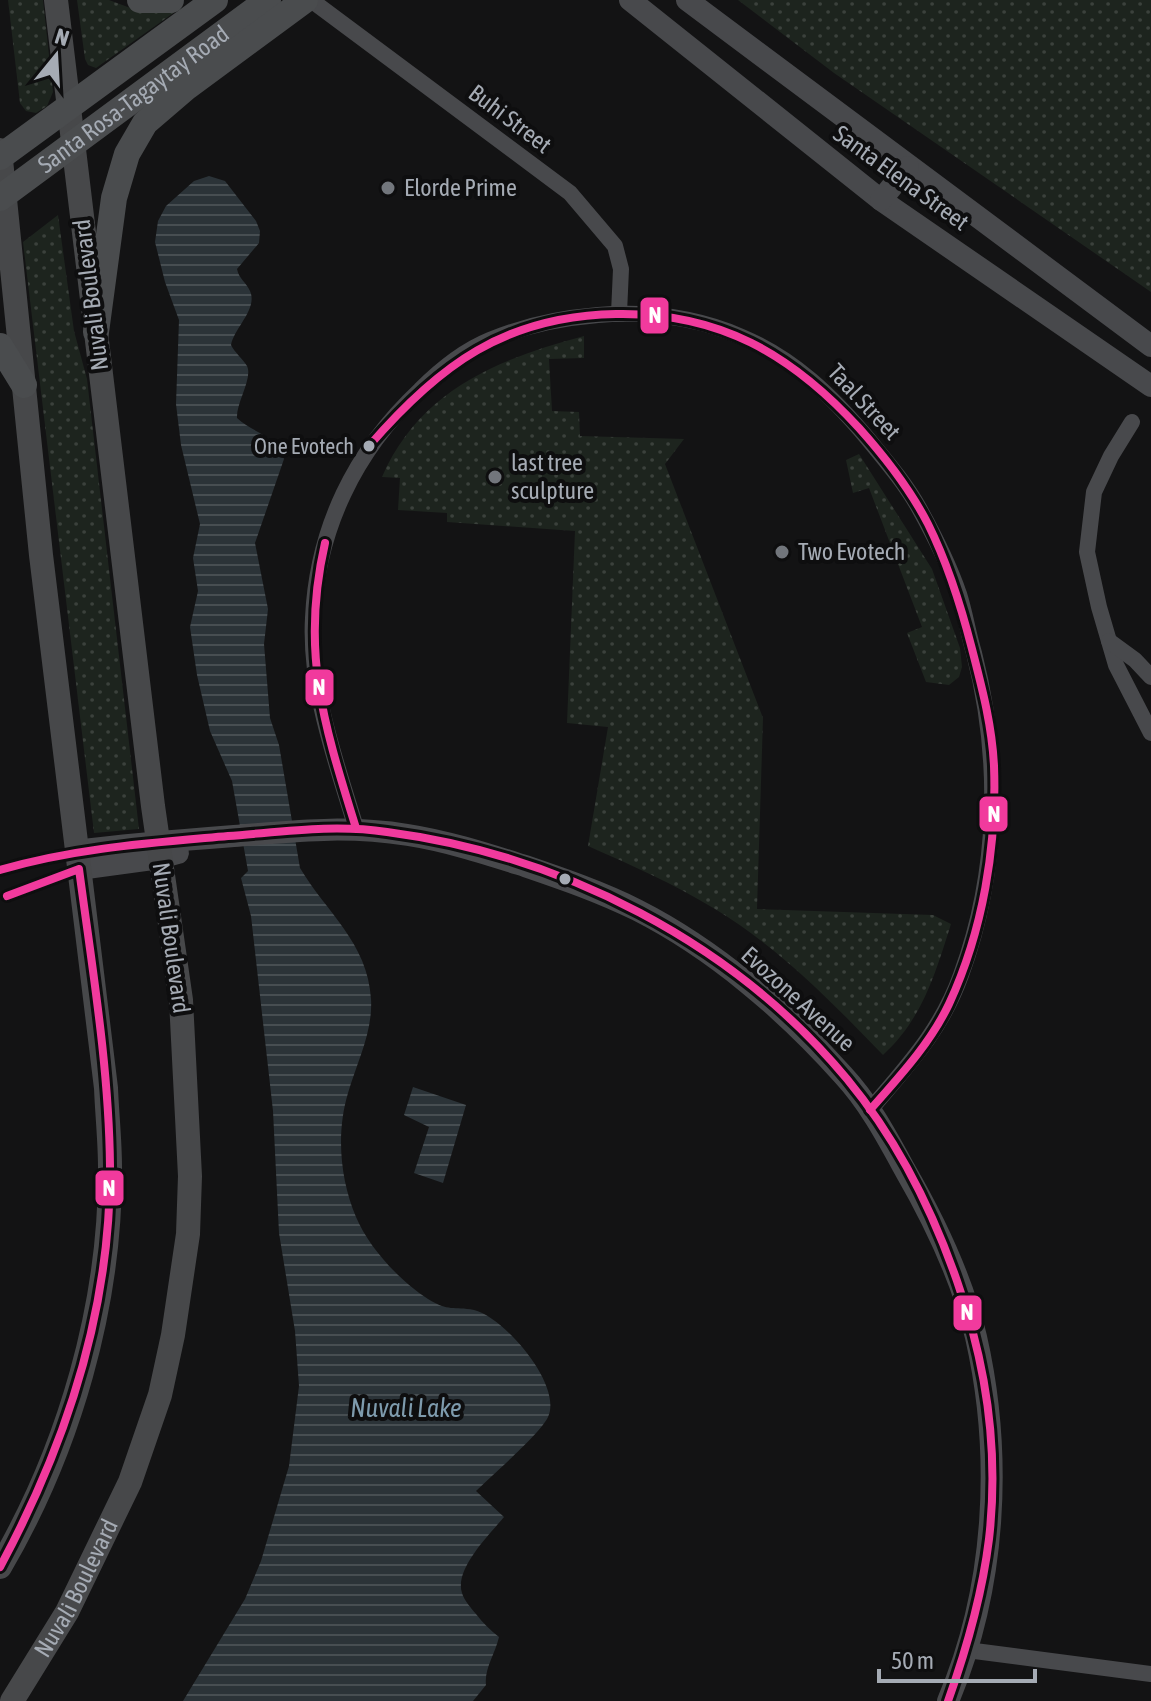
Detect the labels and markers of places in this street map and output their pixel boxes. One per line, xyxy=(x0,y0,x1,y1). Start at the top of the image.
place label: Elorde Prime xyxy=(404,174,517,201)
marker: Elorde Prime xyxy=(379,179,397,197)
place label: One Evotech xyxy=(254,433,354,459)
marker: One Evotech xyxy=(361,438,377,454)
place label: last tree sculpture xyxy=(511,449,594,504)
marker: last tree sculpture xyxy=(486,468,504,486)
place label: Two Evotech xyxy=(798,538,905,565)
marker: Two Evotech xyxy=(773,543,791,561)
unlabelled marker xyxy=(557,871,573,887)

